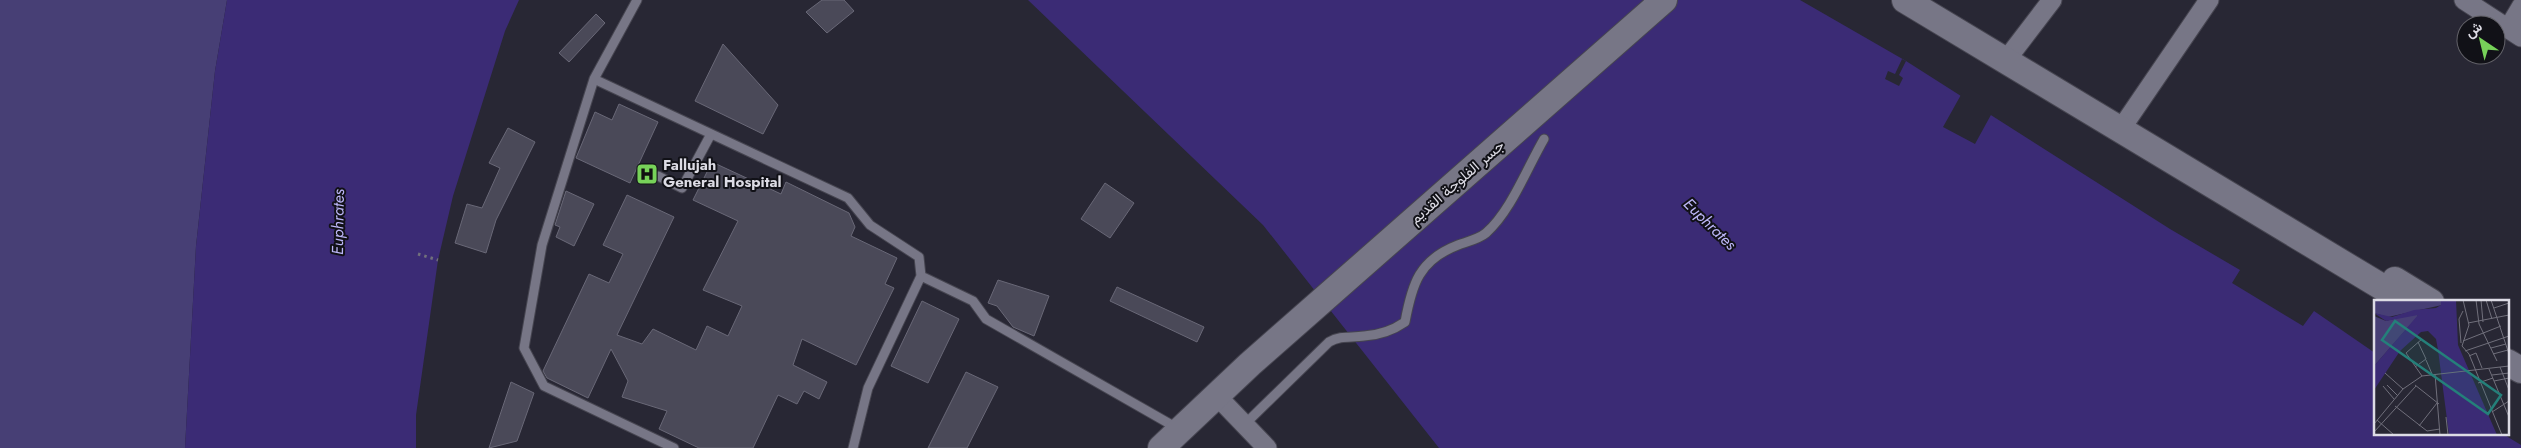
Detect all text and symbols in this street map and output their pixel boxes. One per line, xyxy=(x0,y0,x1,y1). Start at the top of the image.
north arrow xyxy=(2456,15,2506,65)
text: ش xyxy=(2461,16,2486,42)
street label: جسر الفلوجة القديم xyxy=(1405,135,1509,229)
place label: Fallujah General Hospital xyxy=(663,154,782,193)
hospital icon: Fallujah General Hospital xyxy=(635,162,659,186)
water label: Euphrates xyxy=(326,188,350,255)
water label: Euphrates xyxy=(1678,193,1742,256)
inset map xyxy=(2374,300,2508,436)

